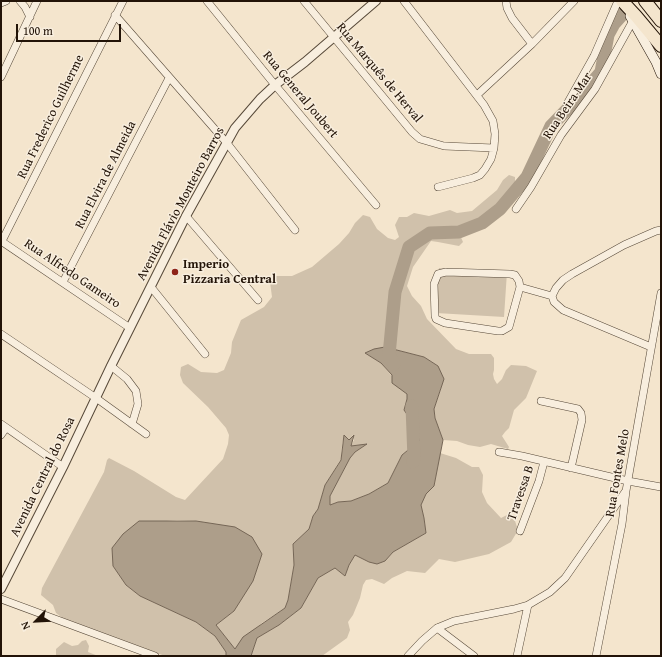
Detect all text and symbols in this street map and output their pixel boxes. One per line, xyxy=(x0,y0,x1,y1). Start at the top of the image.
scale bar xyxy=(18,16,123,42)
street label: Rua Marquês de Herval xyxy=(333,20,425,126)
text: 100 m xyxy=(23,22,53,39)
street label: Rua General Joubert xyxy=(259,48,341,142)
street label: Rua Frederico Guilherme xyxy=(14,53,88,181)
street label: Rua Beira Mar xyxy=(540,70,596,142)
street label: Rua Elvira de Almeida xyxy=(72,118,140,232)
street label: Avenida Flávio Monteiro Barros xyxy=(134,125,228,283)
street label: Rua Alfredo Gameiro xyxy=(21,236,123,312)
place label: Imperio Pizzaria Central xyxy=(183,257,276,288)
marker: Imperio Pizzaria Central xyxy=(170,267,180,277)
street label: Avenida Central do Rosa xyxy=(7,415,79,539)
street label: Rua Fontes Melo xyxy=(603,428,633,518)
street label: Travessa B xyxy=(504,463,538,523)
north arrow xyxy=(16,601,56,641)
text: N xyxy=(16,619,34,633)

